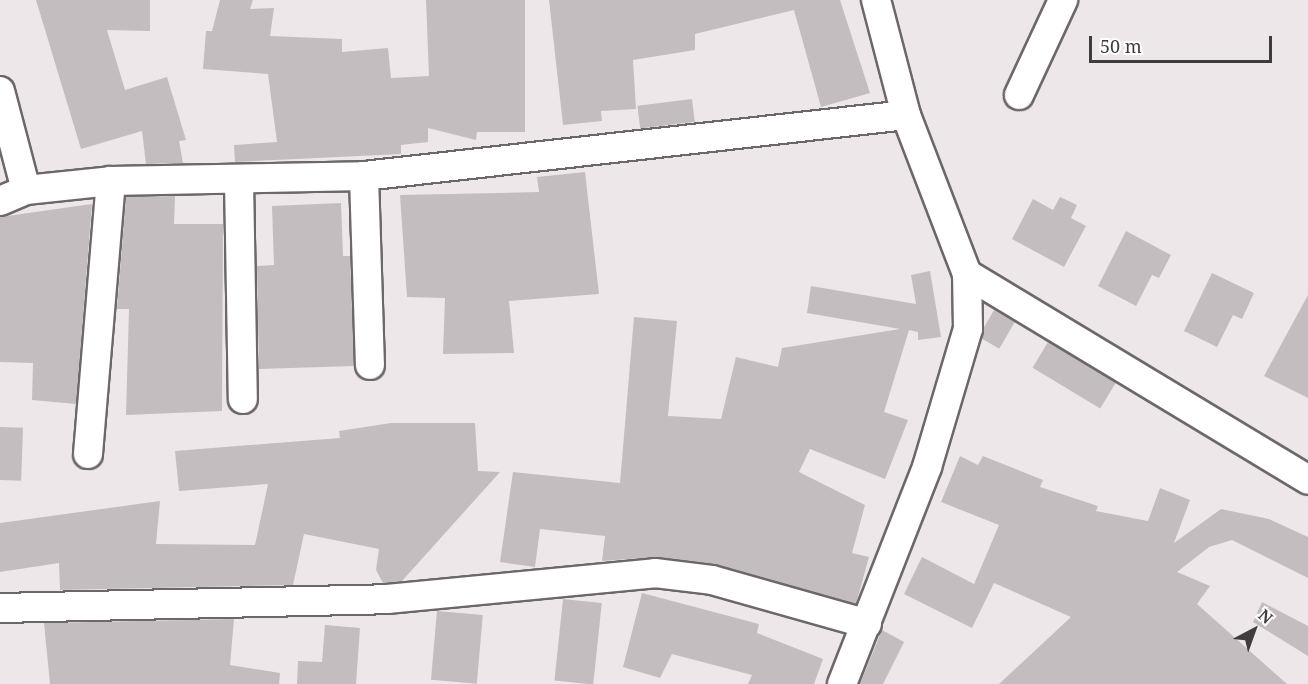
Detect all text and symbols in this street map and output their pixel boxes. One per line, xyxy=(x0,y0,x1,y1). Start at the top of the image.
scale bar xyxy=(1092,24,1275,62)
text: 50 m xyxy=(1100,34,1142,58)
north arrow xyxy=(1224,600,1284,660)
text: N xyxy=(1254,604,1278,629)

